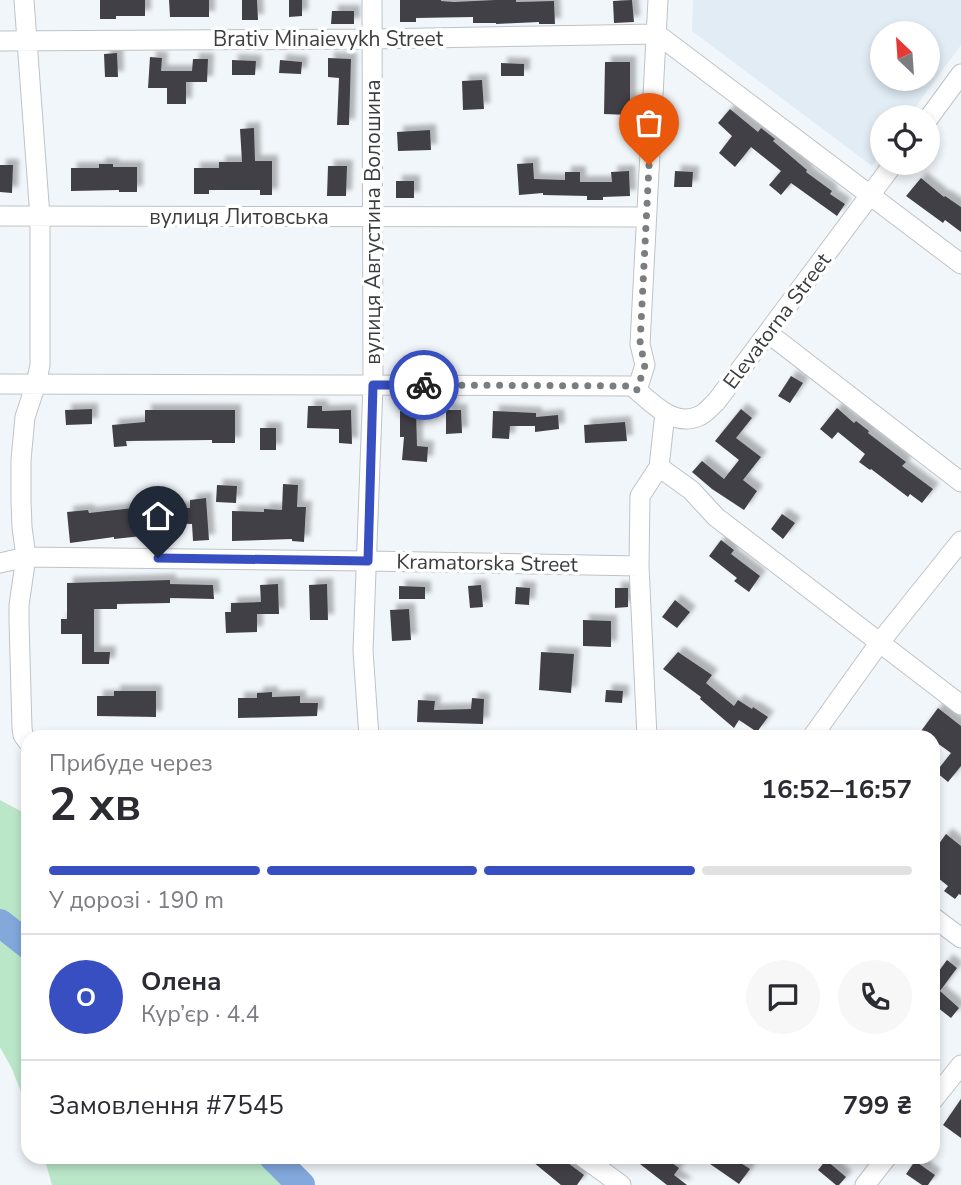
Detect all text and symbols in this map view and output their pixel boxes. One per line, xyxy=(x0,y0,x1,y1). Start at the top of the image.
north arrow xyxy=(870,21,940,91)
map controls xyxy=(870,21,940,175)
street label: Brativ Minaievykh Street xyxy=(213,25,444,53)
street label: вулиця Августина Волошина xyxy=(359,79,387,365)
pin xyxy=(619,93,679,165)
icon: bag xyxy=(630,104,668,142)
button: locate xyxy=(870,105,940,175)
street label: вулиця Литовська xyxy=(149,203,329,231)
street label: Elevatorna Street xyxy=(717,247,838,395)
courier xyxy=(389,350,459,420)
icon: bike xyxy=(405,366,443,404)
pin xyxy=(128,486,188,558)
icon: home xyxy=(139,497,177,535)
street label: Kramatorska Street xyxy=(396,547,579,579)
text: Прибуде через xyxy=(49,748,213,779)
text: 16:52–16:57 xyxy=(761,772,912,807)
text: 2 хв xyxy=(49,773,141,836)
text: У дорозі · 190 m xyxy=(49,885,224,916)
button: chat xyxy=(746,960,820,1034)
button: phone xyxy=(838,960,912,1034)
text: Олена xyxy=(141,964,222,999)
text: О xyxy=(76,980,96,1015)
text: Кур’єр · 4.4 xyxy=(141,999,259,1030)
text: Замовлення #7545 xyxy=(49,1088,284,1123)
text: 799 ₴ xyxy=(843,1088,912,1123)

